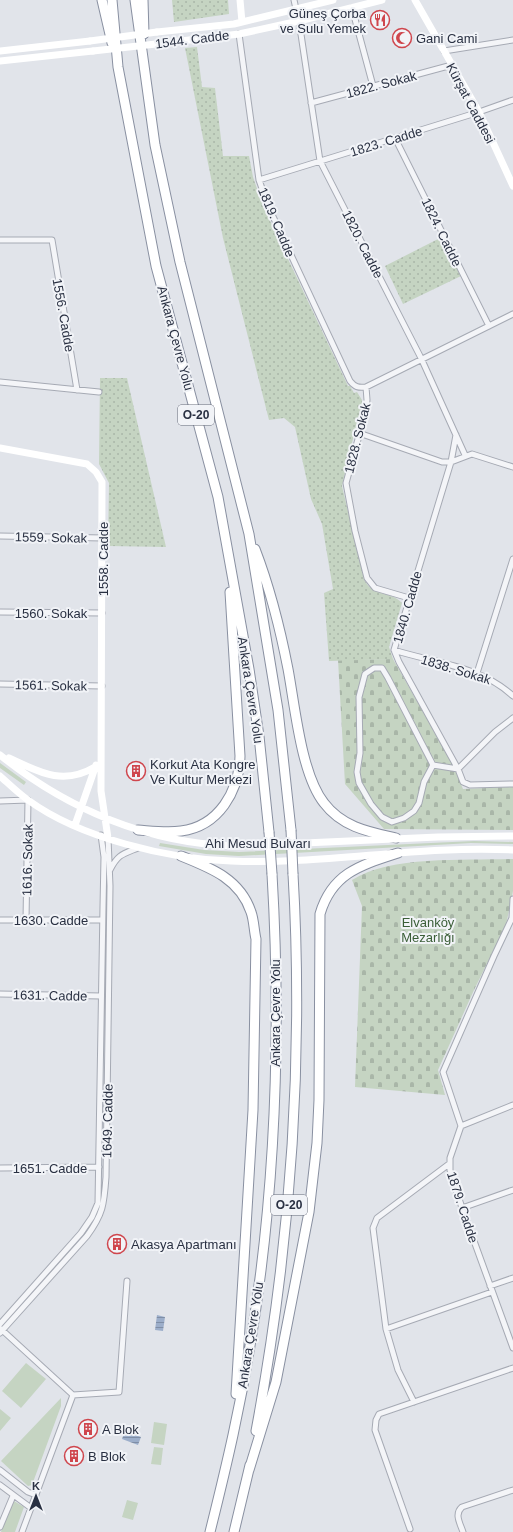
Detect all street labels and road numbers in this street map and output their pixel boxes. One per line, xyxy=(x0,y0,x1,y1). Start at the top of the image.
street label: 1544. Cadde xyxy=(154,28,230,51)
street label: Kürşat Caddesi xyxy=(443,60,498,146)
street label: 1822. Sokak xyxy=(344,68,418,101)
street label: 1823. Cadde xyxy=(348,123,424,160)
street label: 1819. Cadde xyxy=(255,185,298,259)
street label: 1824. Cadde xyxy=(418,195,465,269)
street label: 1820. Cadde xyxy=(339,208,386,281)
street label: 1556. Cadde xyxy=(50,277,77,353)
street label: Ankara Çevre Yolu xyxy=(154,284,197,392)
street label: 1828. Sokak xyxy=(341,401,374,475)
road number: O-20 xyxy=(178,405,214,425)
street label: 1558. Cadde xyxy=(96,522,111,596)
street label: 1559. Sokak xyxy=(15,529,88,546)
street label: 1840. Cadde xyxy=(390,569,425,645)
street label: 1560. Sokak xyxy=(15,606,88,621)
street label: Ankara Çevre Yolu xyxy=(235,636,266,744)
street label: 1838. Sokak xyxy=(419,652,493,687)
street label: 1561. Sokak xyxy=(15,677,88,694)
street label: 1616. Sokak xyxy=(19,823,36,896)
street label: Ahi Mesud Bulvarı xyxy=(205,836,311,851)
street label: 1630. Cadde xyxy=(14,913,88,928)
street label: Ankara Çevre Yolu xyxy=(268,959,283,1067)
street label: 1631. Cadde xyxy=(13,987,87,1004)
street label: 1649. Cadde xyxy=(99,1084,116,1158)
street label: 1651. Cadde xyxy=(13,1161,87,1176)
street label: 1879. Cadde xyxy=(444,1169,481,1245)
road number: O-20 xyxy=(271,1195,307,1215)
street label: Ankara Çevre Yolu xyxy=(235,1281,266,1389)

